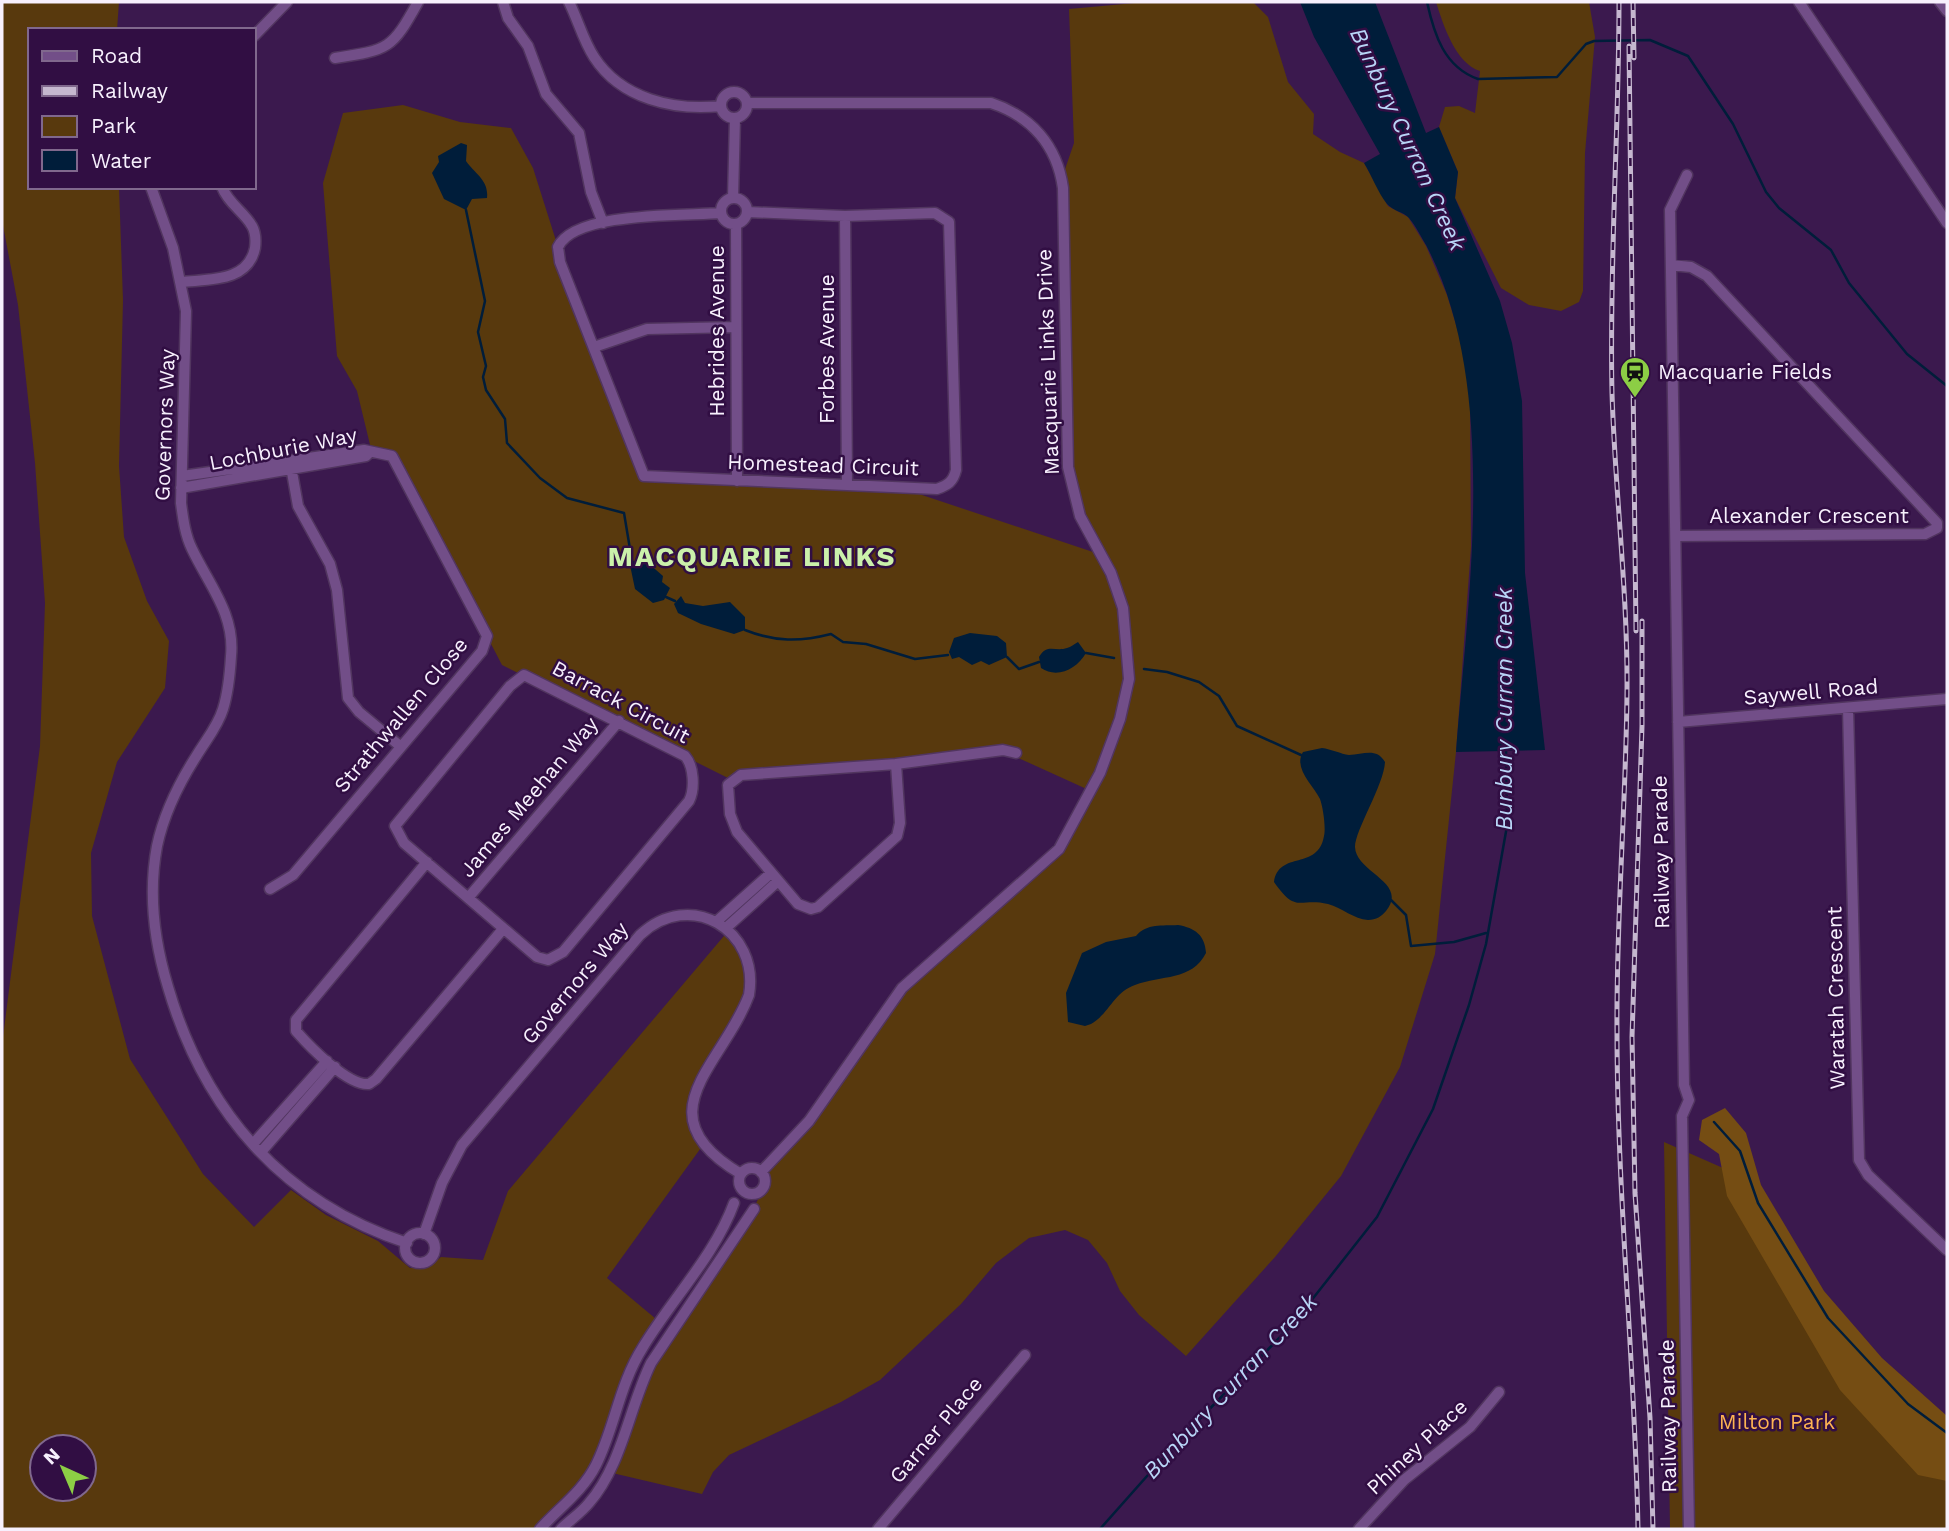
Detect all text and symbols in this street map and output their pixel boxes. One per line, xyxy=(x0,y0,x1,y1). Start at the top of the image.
water label: Bunbury Curran Creek xyxy=(1344,23,1472,256)
legend xyxy=(28,28,256,189)
text: Road xyxy=(91,43,142,68)
text: Railway xyxy=(91,78,168,103)
text: Park xyxy=(91,113,136,138)
text: Water xyxy=(91,148,152,173)
street label: Hebrides Avenue xyxy=(704,245,729,417)
street label: Macquarie Links Drive xyxy=(1031,249,1064,475)
street label: Forbes Avenue xyxy=(814,274,839,424)
street label: Governors Way xyxy=(149,348,180,502)
station icon: Macquarie Fields xyxy=(1618,355,1652,399)
place label: Macquarie Fields xyxy=(1658,359,1832,384)
street label: Lochburie Way xyxy=(207,422,359,475)
street label: Homestead Circuit xyxy=(727,449,919,480)
street label: Alexander Crescent xyxy=(1709,503,1909,528)
district label: MACQUARIE LINKS xyxy=(608,540,896,573)
water label: Bunbury Curran Creek xyxy=(1491,586,1518,831)
street label: Strathwallen Close xyxy=(329,632,473,797)
street label: Barrack Circuit xyxy=(548,655,694,748)
street label: Saywell Road xyxy=(1742,673,1879,710)
street label: James Meehan Way xyxy=(454,711,603,882)
street label: Railway Parade xyxy=(1647,775,1674,929)
street label: Waratah Crescent xyxy=(1821,906,1850,1090)
street label: Governors Way xyxy=(516,916,633,1049)
water label: Bunbury Curran Creek xyxy=(1138,1287,1324,1484)
street label: Railway Parade xyxy=(1654,1339,1681,1493)
street label: Garner Place xyxy=(884,1371,987,1488)
street label: Phiney Place xyxy=(1361,1394,1472,1500)
park label: Milton Park xyxy=(1719,1409,1835,1434)
north arrow xyxy=(28,1433,98,1503)
text: N xyxy=(38,1443,65,1469)

